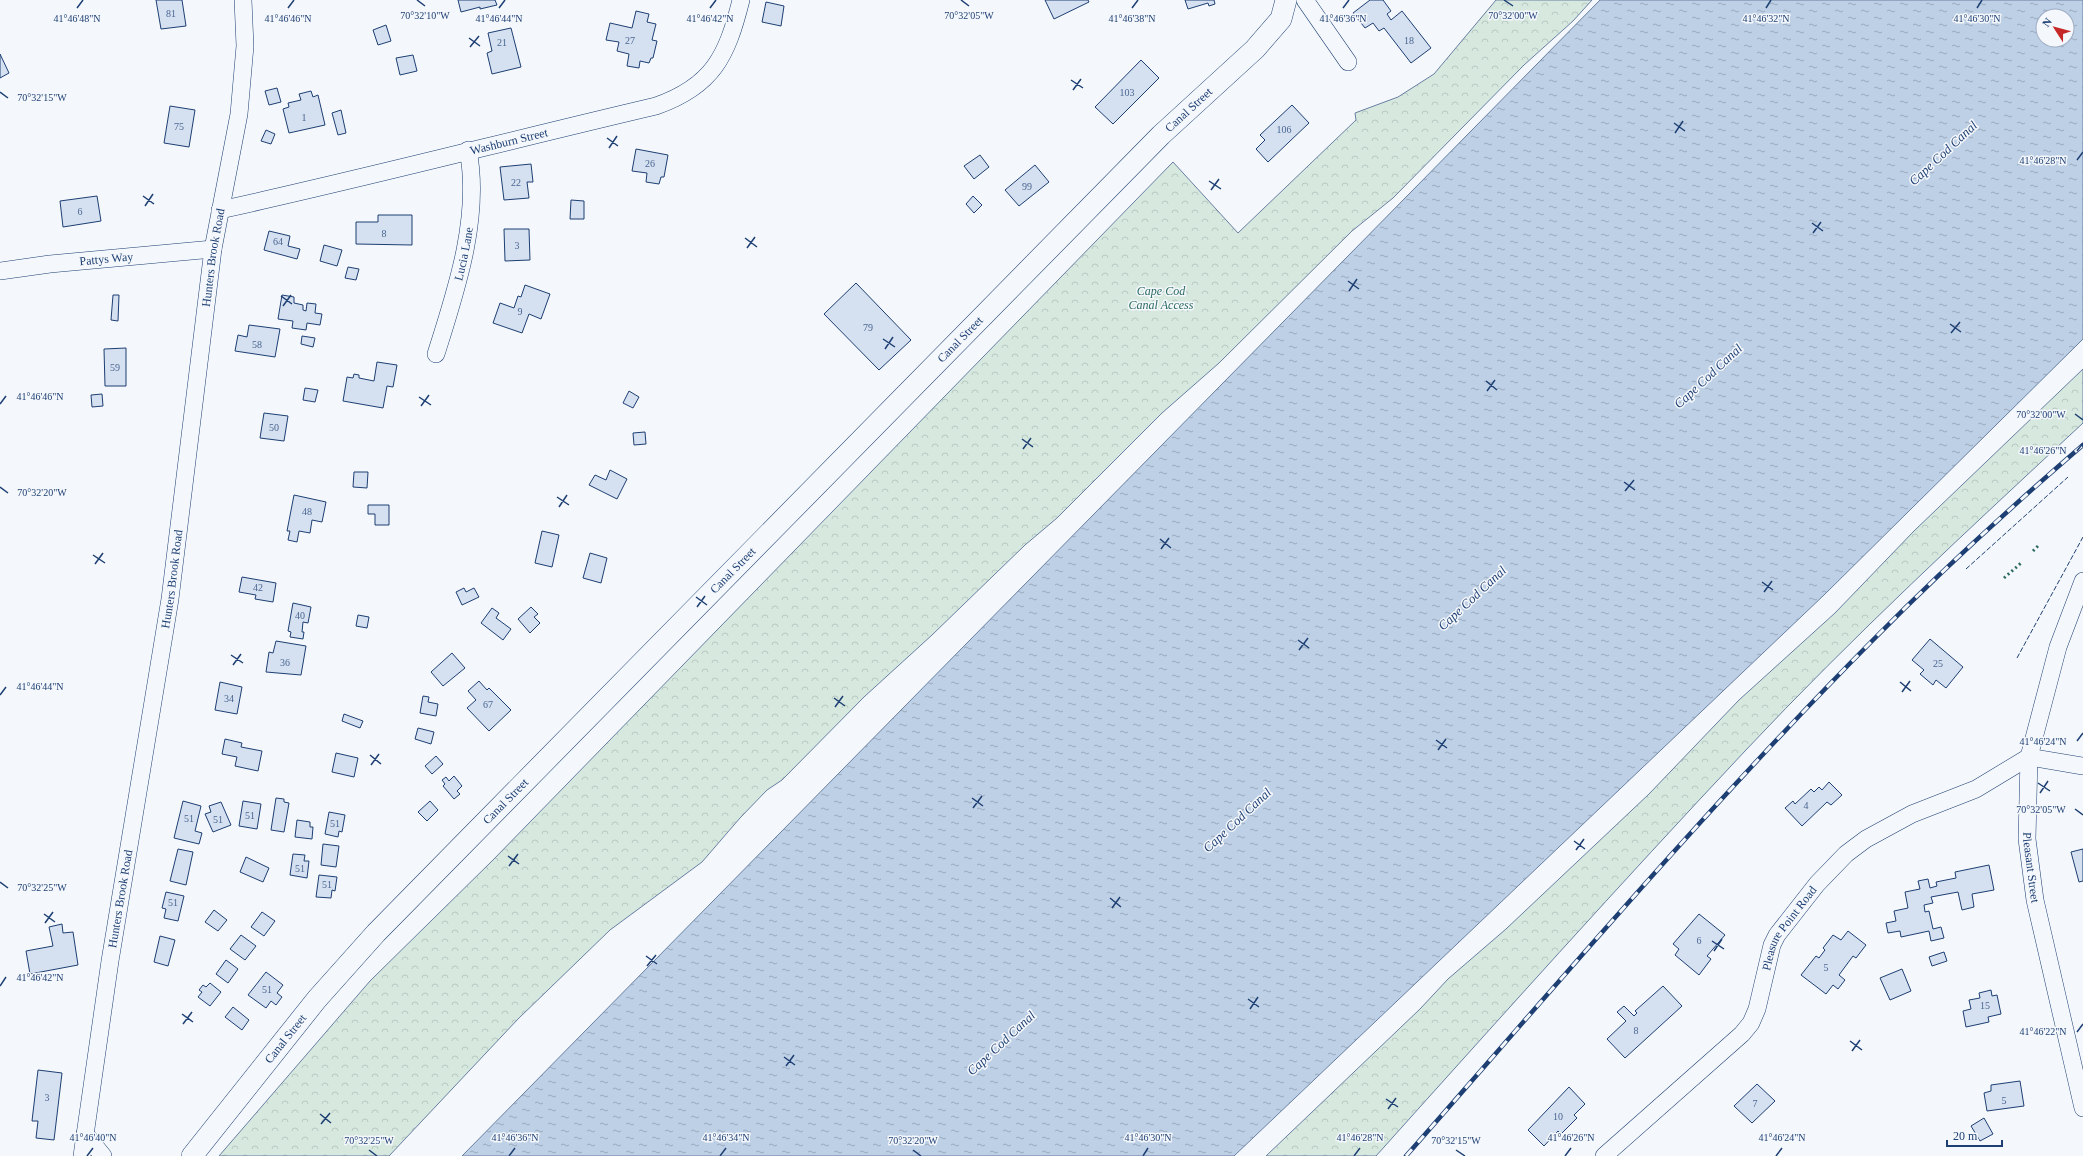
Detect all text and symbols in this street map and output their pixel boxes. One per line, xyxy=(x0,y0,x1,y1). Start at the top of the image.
house number: 81 xyxy=(166,8,176,19)
north arrow xyxy=(2035,8,2075,48)
text: 70°32'10"W xyxy=(400,10,450,21)
text: 70°32'05"W xyxy=(944,10,994,21)
text: 70°32'00"W xyxy=(1488,10,1538,21)
text: 41°46'48"N xyxy=(53,13,101,24)
text: 41°46'46"N xyxy=(264,13,312,24)
text: 41°46'44"N xyxy=(475,13,523,24)
text: 41°46'42"N xyxy=(686,13,734,24)
text: 41°46'38"N xyxy=(1108,13,1156,24)
text: 41°46'36"N xyxy=(1319,13,1367,24)
text: 41°46'32"N xyxy=(1742,13,1790,24)
text: 41°46'30"N xyxy=(1953,13,2001,24)
text: N xyxy=(2040,15,2054,29)
house number: 27 xyxy=(625,35,635,46)
house number: 18 xyxy=(1404,35,1414,46)
house number: 21 xyxy=(497,37,507,48)
street label: Canal Street xyxy=(1162,84,1216,135)
house number: 103 xyxy=(1120,87,1135,98)
text: 70°32'15"W xyxy=(17,92,67,103)
house number: 1 xyxy=(302,112,307,123)
water label: Cape Cod Canal xyxy=(1906,117,1980,188)
house number: 75 xyxy=(174,121,184,132)
house number: 106 xyxy=(1277,124,1292,135)
street label: Washburn Street xyxy=(469,125,550,158)
text: 41°46'28"N xyxy=(2019,155,2067,166)
house number: 26 xyxy=(645,158,655,169)
house number: 22 xyxy=(511,177,521,188)
house number: 99 xyxy=(1022,181,1032,192)
house number: 6 xyxy=(78,206,83,217)
street label: Hunters Brook Road xyxy=(199,207,228,308)
street label: Lucia Lane xyxy=(451,226,476,282)
house number: 8 xyxy=(382,228,387,239)
house number: 64 xyxy=(273,236,283,247)
house number: 3 xyxy=(515,240,520,251)
street label: Pattys Way xyxy=(79,249,134,268)
park label: Cape Cod Canal Access xyxy=(1129,284,1194,312)
house number: 9 xyxy=(518,306,523,317)
street label: Canal Street xyxy=(934,313,986,365)
house number: 79 xyxy=(863,322,873,333)
house number: 58 xyxy=(252,339,262,350)
water label: Cape Cod Canal xyxy=(1671,340,1745,411)
house number: 59 xyxy=(110,362,120,373)
text: 41°46'46"N xyxy=(16,391,64,402)
text: 70°32'00"W xyxy=(2016,409,2066,420)
house number: 50 xyxy=(269,422,279,433)
text: 41°46'26"N xyxy=(2019,445,2067,456)
text: 70°32'20"W xyxy=(17,487,67,498)
house number: 48 xyxy=(302,506,312,517)
street label: Hunters Brook Road xyxy=(158,529,185,629)
street label: Canal Street xyxy=(707,544,759,596)
water label: Cape Cod Canal xyxy=(1435,562,1509,633)
house number: 42 xyxy=(253,582,263,593)
house number: 40 xyxy=(295,610,305,621)
house number: 36 xyxy=(280,657,290,668)
house number: 25 xyxy=(1933,658,1943,669)
text: 41°46'44"N xyxy=(16,681,64,692)
house number: 34 xyxy=(224,693,234,704)
house number: 67 xyxy=(483,699,493,710)
text: 41°46'24"N xyxy=(2019,736,2067,747)
street label: Canal Street xyxy=(480,775,532,827)
water label: Cape Cod Canal xyxy=(1200,784,1274,855)
house number: 4 xyxy=(1804,800,1809,811)
text: 70°32'05"W xyxy=(2016,804,2066,815)
house number: 51 xyxy=(245,810,255,821)
house number: 51 xyxy=(184,813,194,824)
house number: 51 xyxy=(213,814,223,825)
house number: 51 xyxy=(330,818,340,829)
street label: Pleasant Street xyxy=(2020,832,2043,905)
street label: Hunters Brook Road xyxy=(105,849,135,949)
house number: 51 xyxy=(295,863,305,874)
house number: 51 xyxy=(322,879,332,890)
text: 70°32'25"W xyxy=(17,882,67,893)
street label: Pleasure Point Road xyxy=(1759,883,1820,972)
house number: 51 xyxy=(168,897,178,908)
house number: 6 xyxy=(1697,935,1702,946)
house number: 5 xyxy=(1824,962,1829,973)
text: 41°46'42"N xyxy=(16,972,64,983)
house number: 51 xyxy=(262,984,272,995)
house number: 15 xyxy=(1980,1000,1990,1011)
water label: Cape Cod Canal xyxy=(964,1007,1038,1078)
street label: Canal Street xyxy=(262,1011,310,1066)
house number: 8 xyxy=(1634,1025,1639,1036)
text: 41°46'22"N xyxy=(2019,1026,2067,1037)
house number: 3 xyxy=(45,1092,50,1103)
house number: 5 xyxy=(2002,1095,2007,1106)
house number: 7 xyxy=(1753,1098,1758,1109)
house number: 10 xyxy=(1553,1111,1563,1122)
scale bar xyxy=(1947,1122,2002,1148)
text: 20 m xyxy=(1953,1129,1978,1143)
text: 41°46'40"N xyxy=(69,1132,117,1143)
text: 41°46'36"N xyxy=(491,1132,539,1143)
text: 41°46'34"N xyxy=(702,1132,750,1143)
text: 41°46'30"N xyxy=(1124,1132,1172,1143)
text: 41°46'28"N xyxy=(1336,1132,1384,1143)
text: 41°46'26"N xyxy=(1547,1132,1595,1143)
text: 41°46'24"N xyxy=(1758,1132,1806,1143)
text: 70°32'25"W xyxy=(344,1135,394,1146)
text: 70°32'20"W xyxy=(888,1135,938,1146)
text: 70°32'15"W xyxy=(1431,1135,1481,1146)

